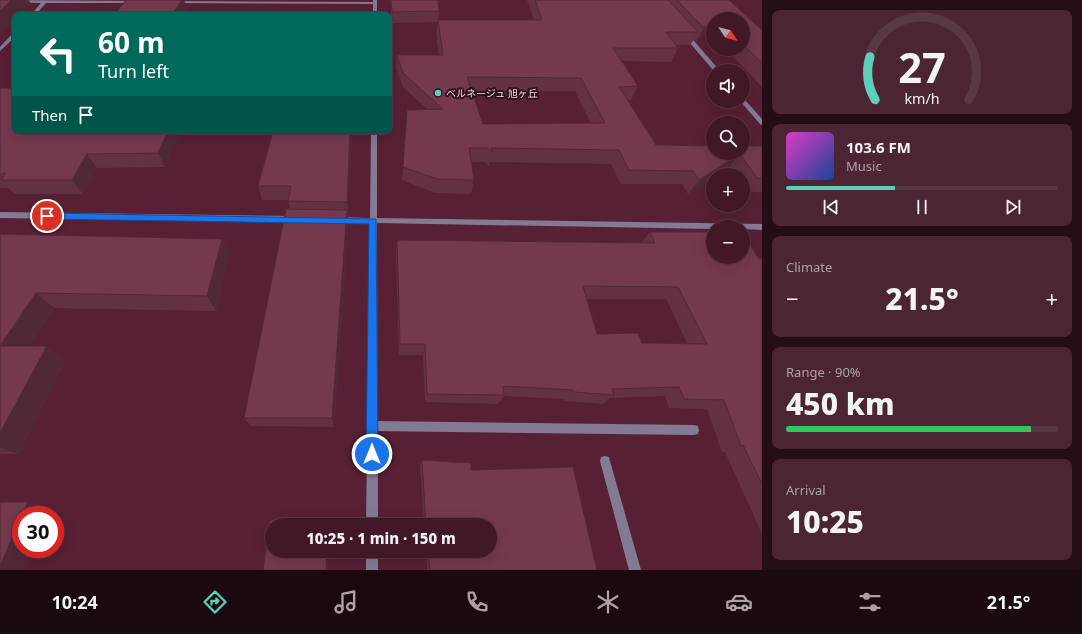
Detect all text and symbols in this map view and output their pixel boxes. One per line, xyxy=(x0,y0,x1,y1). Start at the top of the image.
north arrow xyxy=(706,12,750,56)
map controls xyxy=(706,12,750,264)
text: 60 m xyxy=(98,23,165,61)
icon: left xyxy=(32,28,84,80)
text: 27 xyxy=(898,39,946,95)
text: Turn left xyxy=(98,59,169,83)
button: sound xyxy=(706,64,750,108)
place label: ベルネージュ 旭ヶ丘 xyxy=(446,86,538,100)
marker: ベルネージュ 旭ヶ丘 xyxy=(433,88,443,98)
text: km/h xyxy=(904,89,940,108)
icon: arrive xyxy=(75,104,97,126)
text: Then xyxy=(32,105,67,125)
button: search xyxy=(706,116,750,160)
text: 103.6 FM xyxy=(846,137,911,157)
text: Music xyxy=(846,157,882,175)
button: + xyxy=(706,168,750,212)
icon: previous xyxy=(820,196,842,218)
icon: pause xyxy=(911,196,933,218)
icon: next xyxy=(1002,196,1024,218)
pin xyxy=(30,199,64,233)
icon: arrive xyxy=(36,205,58,227)
button: − xyxy=(706,220,750,264)
text: Climate xyxy=(786,258,832,276)
text: 21.5° xyxy=(885,278,959,319)
text: − xyxy=(786,283,799,313)
text: + xyxy=(1045,283,1058,313)
text: Range · 90% xyxy=(786,363,861,381)
text: 450 km xyxy=(786,383,895,424)
position arrow xyxy=(351,433,393,475)
text: Arrival xyxy=(786,481,826,499)
text: 10:25 xyxy=(786,501,864,542)
speed limit sign: 30 xyxy=(12,506,64,558)
text: 10:25 · 1 min · 150 m xyxy=(306,528,456,548)
icon: directions xyxy=(201,588,229,616)
icon: music xyxy=(332,588,360,616)
icon: phone xyxy=(463,588,491,616)
icon: climate xyxy=(594,588,622,616)
icon: car xyxy=(725,588,753,616)
icon: filters xyxy=(856,588,884,616)
text: 10:24 xyxy=(52,590,98,614)
text: 21.5° xyxy=(987,590,1030,614)

